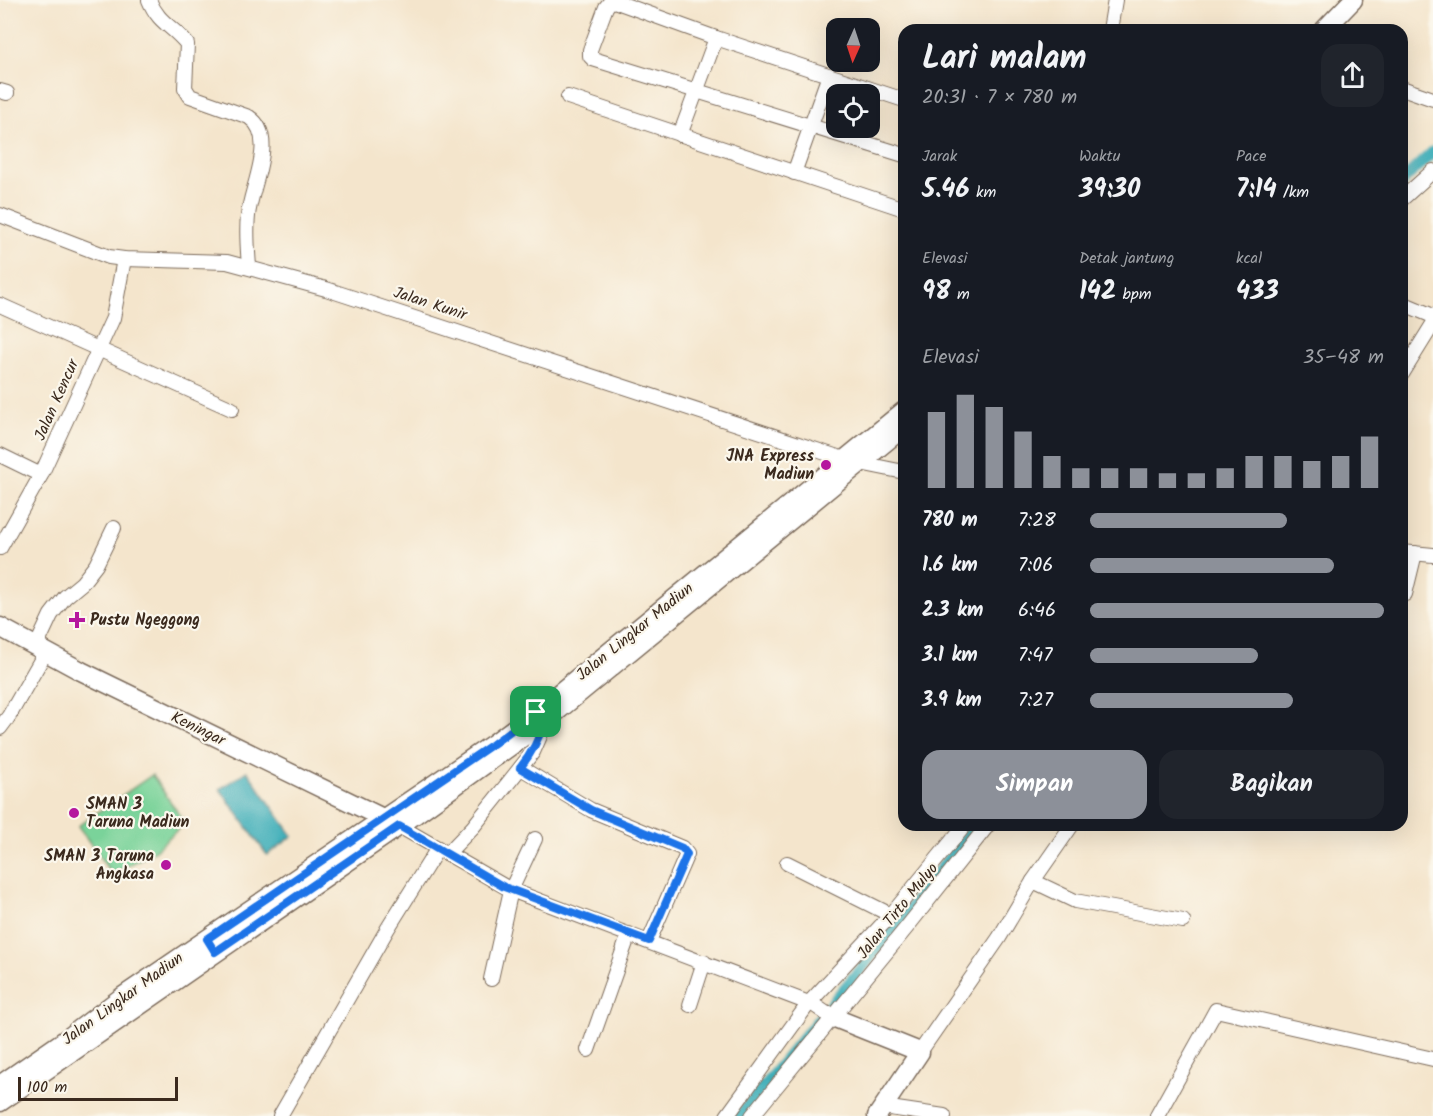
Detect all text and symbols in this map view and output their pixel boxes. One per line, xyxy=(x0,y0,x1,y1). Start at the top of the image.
north arrow xyxy=(826,18,880,72)
map controls xyxy=(826,18,880,138)
text: Lari malam xyxy=(922,33,1087,86)
button: share xyxy=(1321,44,1384,107)
text: 20:31 · 7 × 780 m xyxy=(922,82,1077,114)
button: locate xyxy=(826,84,880,138)
text: Jarak xyxy=(922,144,957,169)
text: Waktu xyxy=(1079,144,1120,169)
text: Pace xyxy=(1236,144,1267,169)
text: 5.46 xyxy=(922,169,970,211)
text: 39:30 xyxy=(1079,169,1140,211)
text: 7:14 xyxy=(1236,169,1277,211)
text: km xyxy=(970,180,996,205)
text: /km xyxy=(1277,180,1309,205)
text: Elevasi xyxy=(922,246,967,271)
text: Detak jantung xyxy=(1079,246,1174,271)
text: kcal xyxy=(1236,246,1262,271)
text: 98 xyxy=(922,271,951,313)
text: 142 xyxy=(1079,271,1116,313)
text: 433 xyxy=(1236,271,1279,313)
street label: Jalan Kunir xyxy=(390,280,472,328)
text: m xyxy=(951,282,970,307)
text: bpm xyxy=(1116,282,1151,307)
text: Elevasi xyxy=(922,342,979,374)
text: 35–48 m xyxy=(1303,342,1384,374)
street label: Jalan Kencur xyxy=(28,354,87,445)
place label: JNA Express Madiun xyxy=(726,444,815,487)
marker: JNA Express Madiun xyxy=(819,458,833,472)
text: 780 m xyxy=(922,505,978,537)
text: 7:28 xyxy=(1018,505,1056,537)
text: 1.6 km xyxy=(922,550,978,582)
text: 7:06 xyxy=(1018,550,1053,582)
street label: Jalan Lingkar Madiun xyxy=(571,577,699,687)
text: 2.3 km xyxy=(922,595,983,627)
text: 6:46 xyxy=(1018,595,1056,627)
place label: Pustu Ngeggong xyxy=(90,608,200,633)
marker: Pustu Ngeggong xyxy=(68,611,86,629)
text: 3.1 km xyxy=(922,640,978,672)
text: 7:47 xyxy=(1018,640,1052,672)
text: 3.9 km xyxy=(922,685,982,717)
text: 7:27 xyxy=(1018,685,1053,717)
pin xyxy=(510,686,561,737)
icon: arrive xyxy=(519,695,552,728)
street label: Keningar xyxy=(166,705,231,754)
button: Simpan xyxy=(922,750,1147,819)
button: Bagikan xyxy=(1159,750,1384,819)
place label: SMAN 3 Taruna Madiun xyxy=(86,792,189,835)
marker: SMAN 3 Taruna Madiun xyxy=(67,806,81,820)
place label: SMAN 3 Taruna Angkasa xyxy=(44,844,154,887)
street label: Jalan Tirto Mulyo xyxy=(851,857,945,965)
marker: SMAN 3 Taruna Angkasa xyxy=(159,858,173,872)
street label: Jalan Lingkar Madiun xyxy=(57,946,189,1052)
scale bar xyxy=(18,1074,178,1102)
text: 100 m xyxy=(27,1075,67,1100)

